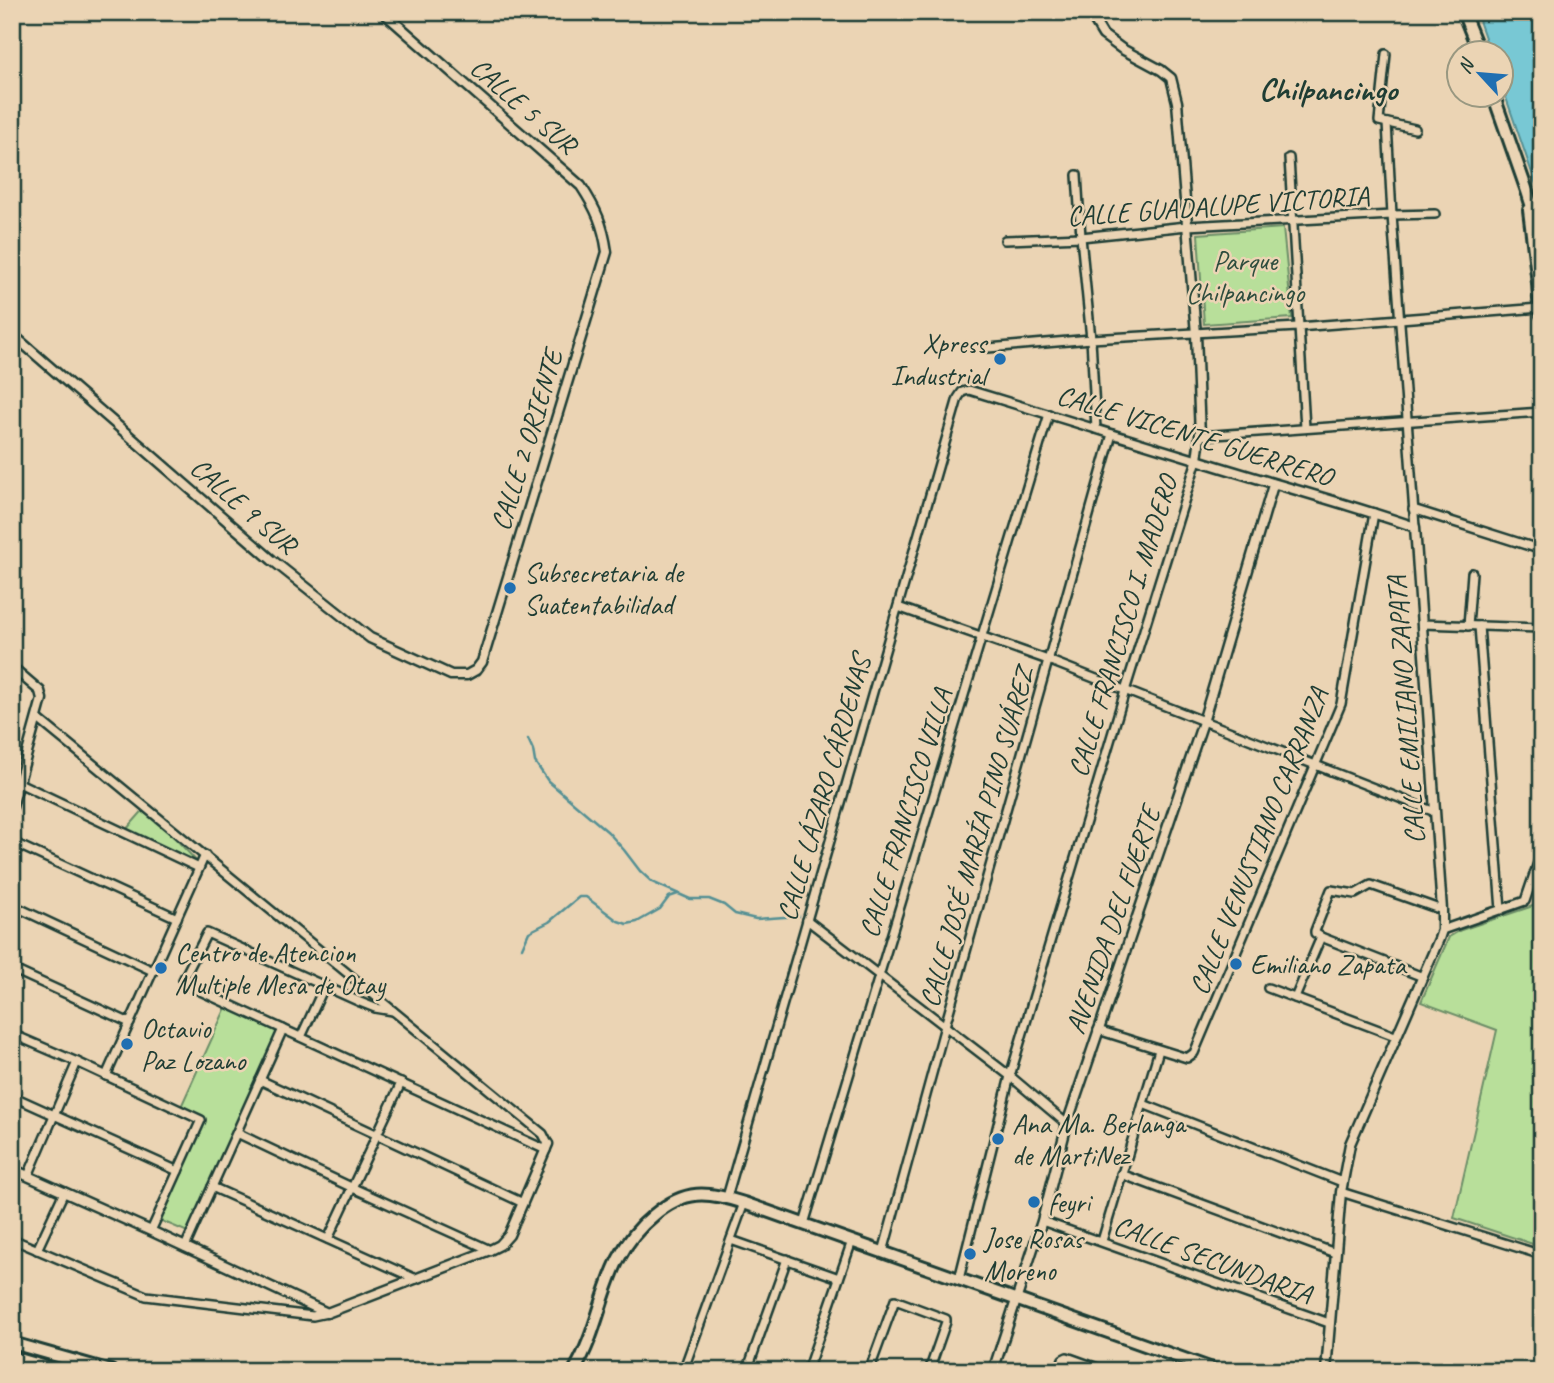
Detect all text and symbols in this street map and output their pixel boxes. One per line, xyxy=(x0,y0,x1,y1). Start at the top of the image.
north arrow xyxy=(1446,38,1516,108)
street label: CALLE 5 SUR xyxy=(463,50,586,163)
text: N xyxy=(1452,54,1480,78)
district label: Chilpancingo xyxy=(1259,69,1399,110)
street label: CALLE GUADALUPE VICTORIA xyxy=(1066,177,1371,234)
park label: Parque Chilpancingo xyxy=(1186,243,1306,310)
place label: Xpress Industrial xyxy=(891,326,991,393)
street label: CALLE 2 ORIENTE xyxy=(482,343,571,535)
marker: Xpress Industrial xyxy=(992,351,1008,367)
street label: CALLE VICENTE GUERRERO xyxy=(1053,377,1340,495)
street label: CALLE 9 SUR xyxy=(183,450,306,563)
street label: CALLE FRANCISCO I. MADERO xyxy=(1060,469,1186,781)
place label: Subsecretaria de Suatentabilidad xyxy=(524,555,685,622)
street label: CALLE EMILIANO ZAPATA xyxy=(1379,573,1432,845)
marker: Subsecretaria de Suatentabilidad xyxy=(502,580,518,596)
street label: CALLE LÁZARO CÁRDENAS xyxy=(769,646,880,925)
street label: CALLE JOSÉ MARÍA PINO SUÁREZ xyxy=(911,659,1043,1011)
street label: CALLE VENUSTIANO CARRANZA xyxy=(1181,681,1337,1000)
street label: CALLE FRANCISCO VILLA xyxy=(851,683,961,942)
street label: AVENIDA DEL FUERTE xyxy=(1057,799,1169,1038)
place label: Centro de Atencion Multiple Mesa de Otay xyxy=(175,935,388,1002)
place label: Emiliano Zapata xyxy=(1250,947,1408,982)
marker: Emiliano Zapata xyxy=(1228,956,1244,972)
marker: Centro de Atencion Multiple Mesa de Otay xyxy=(153,960,169,976)
place label: Octavio Paz Lozano xyxy=(141,1011,247,1078)
marker: Octavio Paz Lozano xyxy=(119,1036,135,1052)
place label: Ana Ma. Berlanga de MartiNez xyxy=(1012,1106,1187,1173)
marker: Ana Ma. Berlanga de MartiNez xyxy=(990,1131,1006,1147)
place label: feyri xyxy=(1048,1185,1094,1220)
marker: feyri xyxy=(1026,1194,1042,1210)
street label: CALLE SECUNDARIA xyxy=(1109,1207,1319,1312)
place label: Jose Rosas Moreno xyxy=(982,1221,1085,1288)
marker: Jose Rosas Moreno xyxy=(962,1246,978,1262)

